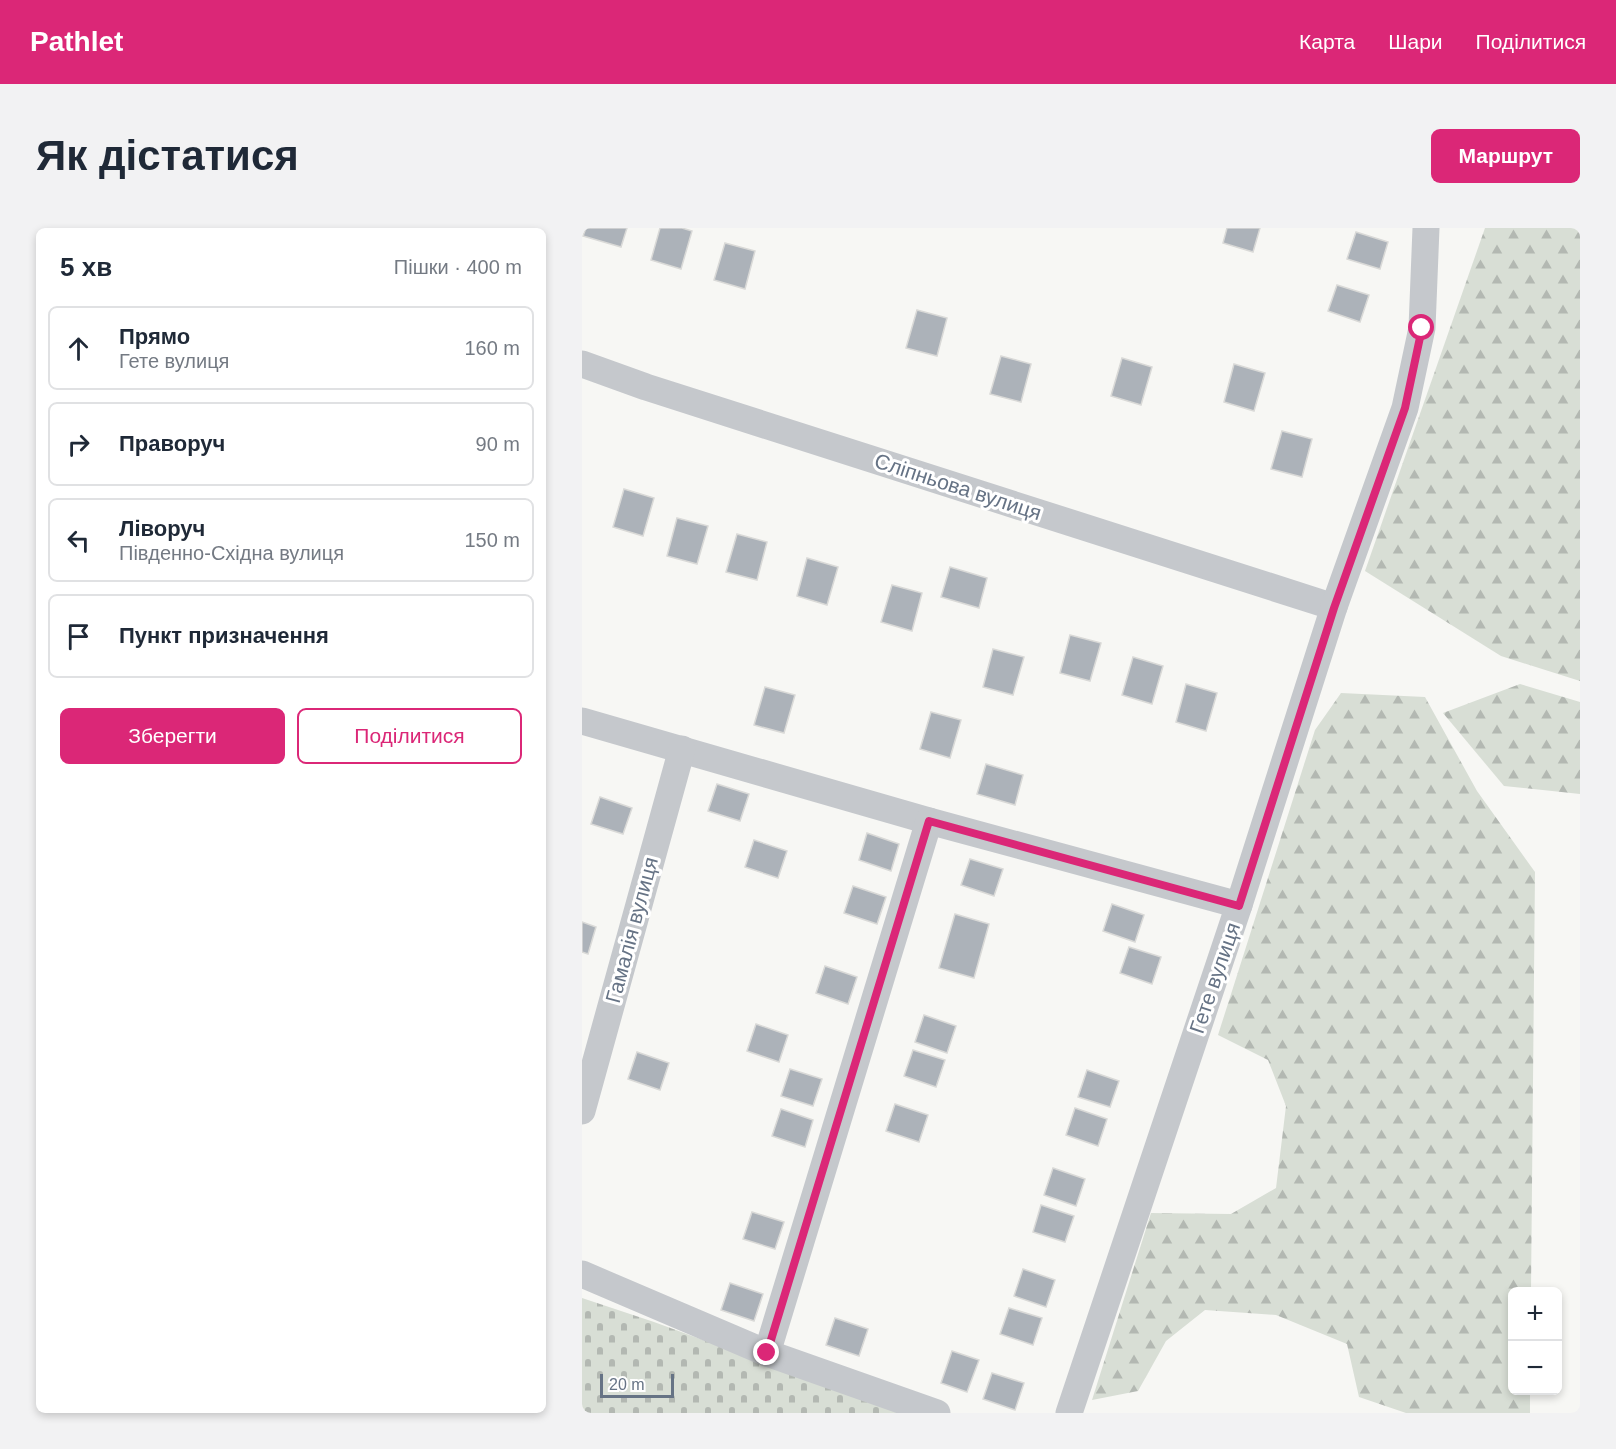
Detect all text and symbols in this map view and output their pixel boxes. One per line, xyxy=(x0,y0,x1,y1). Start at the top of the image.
text: Pathlet xyxy=(30,26,123,57)
text: Карта xyxy=(1299,30,1355,53)
text: Шари xyxy=(1388,30,1443,53)
text: Поділитися xyxy=(1476,30,1586,53)
button: Маршрут xyxy=(1431,129,1580,183)
text: Як дістатися xyxy=(36,132,299,179)
text: 5 хв xyxy=(60,252,112,282)
text: Пішки · 400 m xyxy=(394,256,522,278)
route start xyxy=(1408,314,1434,340)
text: Прямо xyxy=(119,324,190,349)
icon: ahead xyxy=(62,332,95,365)
text: 160 m xyxy=(464,337,520,359)
text: Гете вулиця xyxy=(119,350,229,372)
icon: right xyxy=(62,428,95,461)
text: Праворуч xyxy=(119,431,225,456)
text: 90 m xyxy=(476,433,520,455)
street label: Сліпньова вулиця xyxy=(872,449,1045,524)
text: Ліворуч xyxy=(119,516,205,541)
icon: left xyxy=(62,524,95,557)
text: 150 m xyxy=(464,529,520,551)
text: Південно-Східна вулиця xyxy=(119,542,344,564)
icon: arrive xyxy=(62,620,95,653)
text: Пункт призначення xyxy=(119,623,329,648)
button: Зберегти xyxy=(60,708,285,764)
button: Поділитися xyxy=(297,708,522,764)
street label: Гамалія вулиця xyxy=(601,854,662,1005)
street label: Гете вулиця xyxy=(1185,919,1244,1036)
map controls xyxy=(1508,1287,1562,1395)
button: + xyxy=(1508,1287,1562,1341)
route end xyxy=(753,1339,779,1365)
button: − xyxy=(1508,1341,1562,1395)
scale bar xyxy=(600,1371,674,1398)
text: 20 m xyxy=(609,1376,645,1393)

